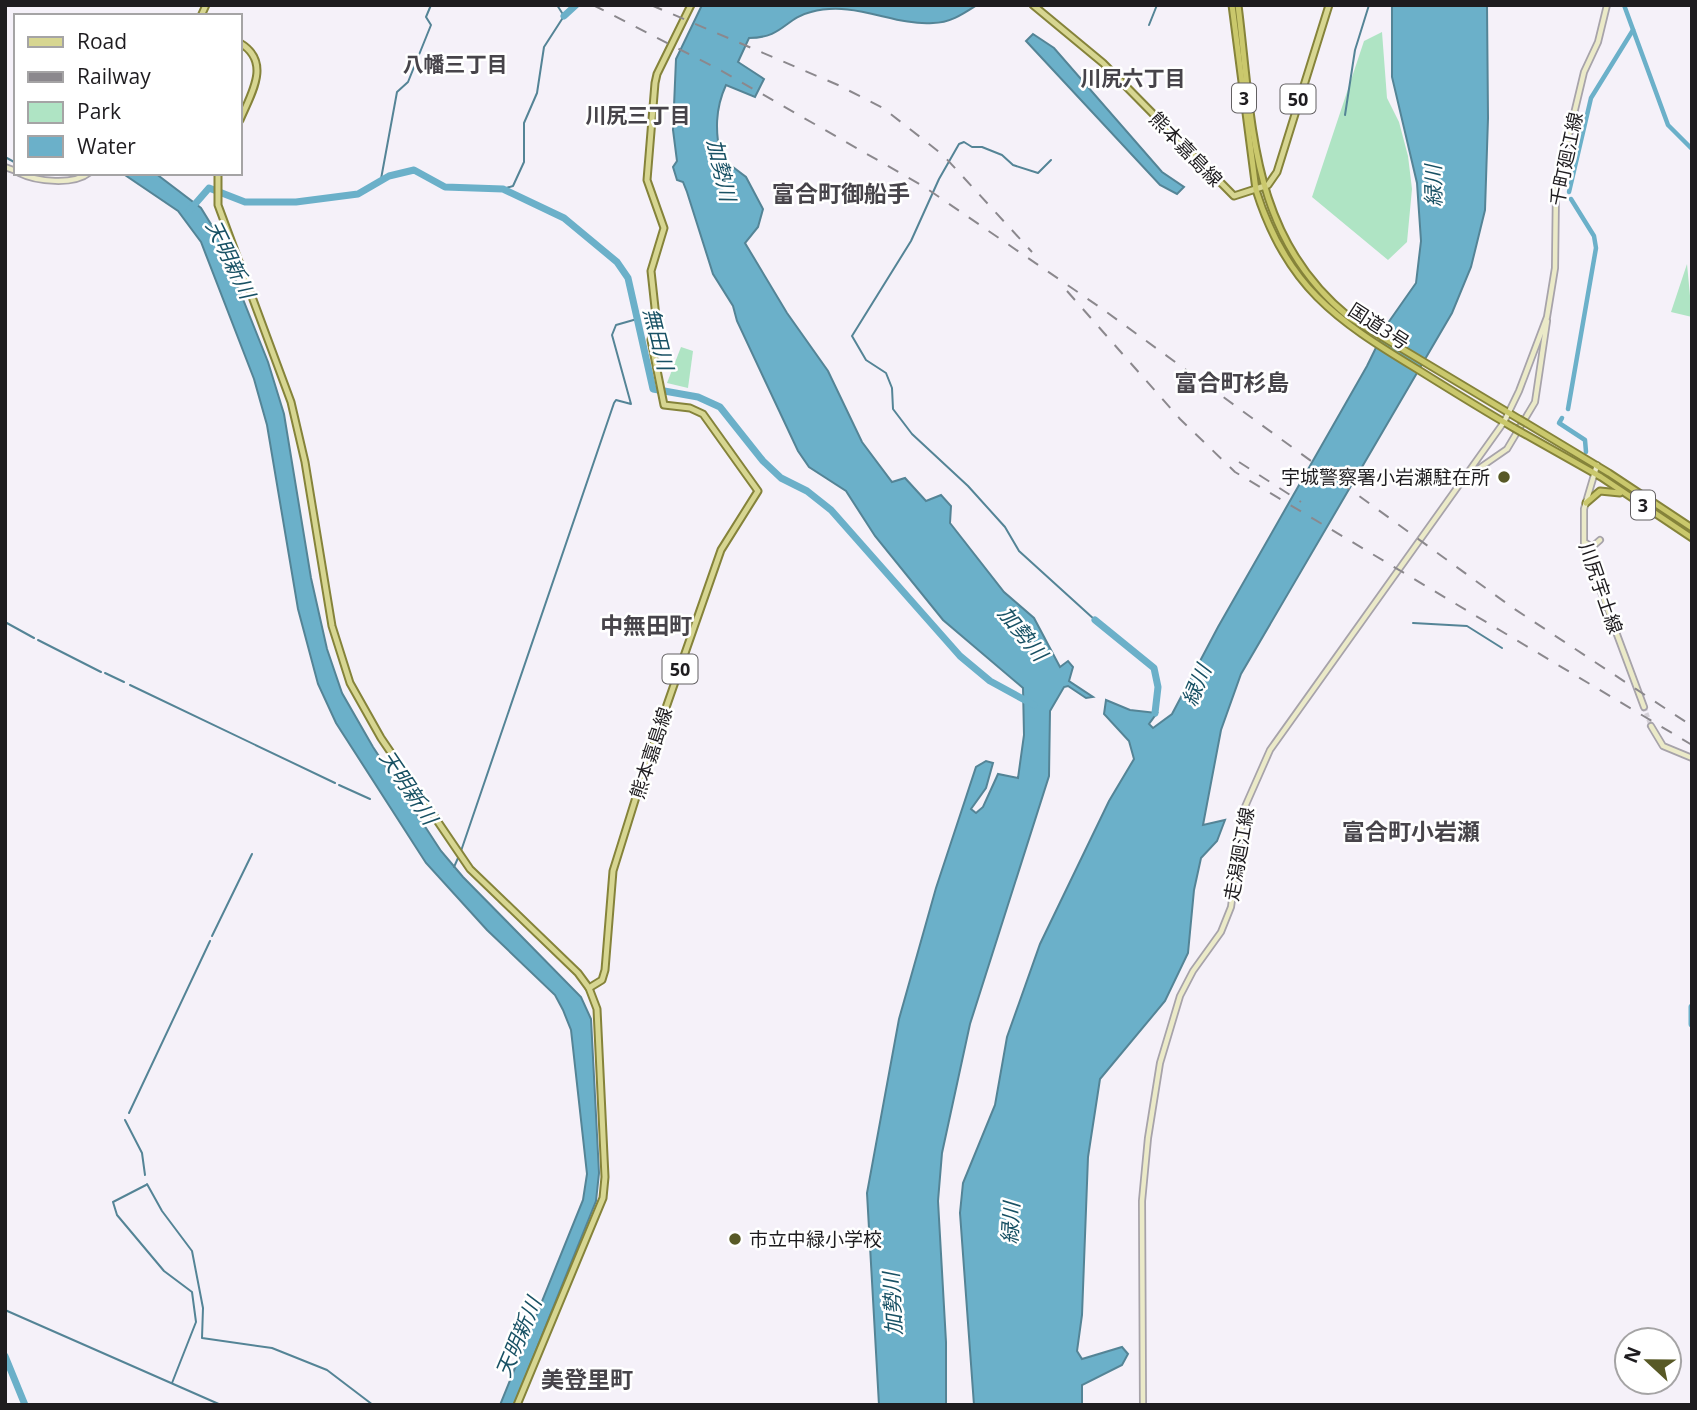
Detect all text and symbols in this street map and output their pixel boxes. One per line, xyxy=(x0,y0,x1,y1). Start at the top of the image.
legend xyxy=(14,14,242,175)
text: Road xyxy=(77,27,127,55)
district label: 八幡三丁目 xyxy=(403,50,508,78)
text: Railway xyxy=(77,62,151,90)
district label: 川尻六丁目 xyxy=(1081,64,1186,92)
road number: 3 xyxy=(1232,84,1256,113)
road number: 50 xyxy=(1280,84,1316,114)
text: Park xyxy=(77,97,121,125)
district label: 川尻三丁目 xyxy=(586,101,691,129)
street label: 熊本嘉島線 xyxy=(1144,106,1228,192)
street label: 千町廻江線 xyxy=(1543,110,1589,208)
text: Water xyxy=(77,132,136,160)
water label: 加勢川 xyxy=(701,136,743,206)
water label: 緑川 xyxy=(1419,163,1447,207)
district label: 富合町御船手 xyxy=(772,177,910,209)
water label: 天明新川 xyxy=(200,215,263,305)
street label: 国道3号 xyxy=(1343,297,1415,355)
water label: 無田川 xyxy=(638,305,681,375)
district label: 富合町杉島 xyxy=(1175,366,1290,398)
place label: 宇城警察署小岩瀬駐在所 xyxy=(1281,464,1490,490)
marker: 宇城警察署小岩瀬駐在所 xyxy=(1496,469,1512,485)
road number: 3 xyxy=(1631,490,1655,520)
street label: 川尻宇土線 xyxy=(1573,539,1629,637)
water label: 加勢川 xyxy=(992,600,1055,668)
district label: 中無田町 xyxy=(600,609,692,641)
road number: 50 xyxy=(662,654,698,684)
water label: 緑川 xyxy=(1175,658,1218,710)
street label: 熊本嘉島線 xyxy=(624,704,678,802)
water label: 天明新川 xyxy=(374,744,445,831)
street label: 走潟廻江線 xyxy=(1218,805,1260,903)
district label: 富合町小岩瀬 xyxy=(1342,815,1480,847)
water label: 緑川 xyxy=(995,1199,1025,1245)
place label: 市立中緑小学校 xyxy=(749,1226,882,1252)
marker: 市立中緑小学校 xyxy=(727,1231,743,1247)
water label: 加勢川 xyxy=(876,1270,908,1336)
water label: 天明新川 xyxy=(489,1291,548,1381)
north arrow xyxy=(1613,1326,1683,1396)
text: N xyxy=(1617,1343,1647,1367)
district label: 美登里町 xyxy=(541,1363,633,1395)

